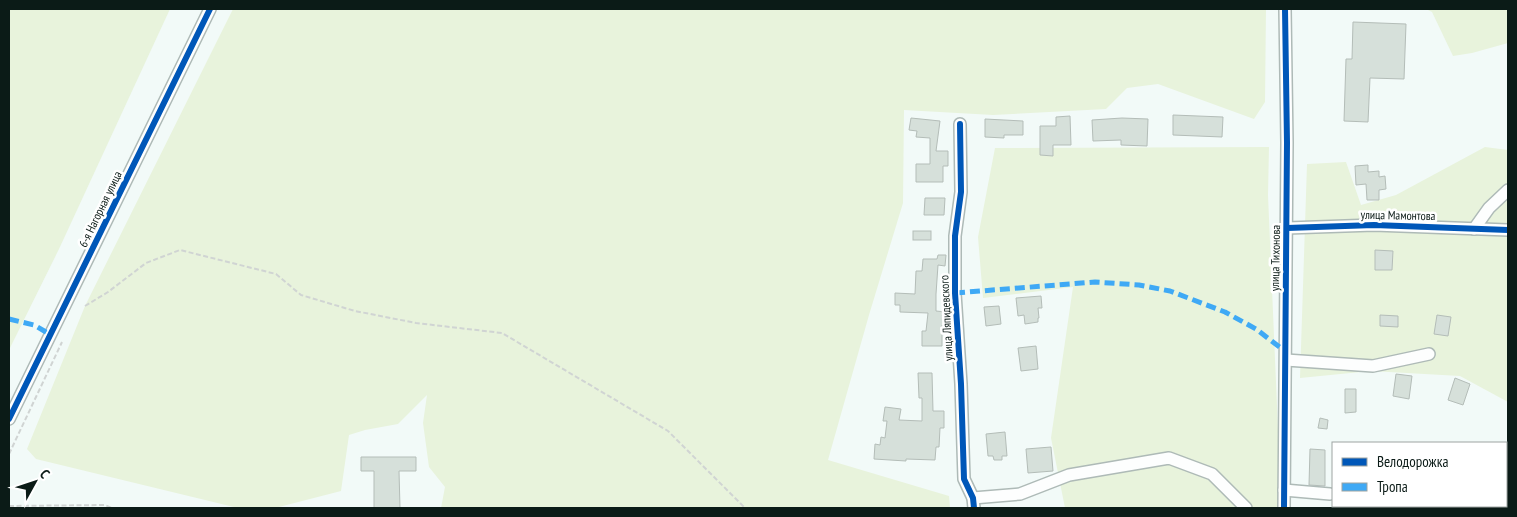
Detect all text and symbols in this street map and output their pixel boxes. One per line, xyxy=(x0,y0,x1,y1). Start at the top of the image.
street label: 6-я Нагорная улица xyxy=(75,168,125,250)
street label: улица Мамонтова xyxy=(1360,207,1436,223)
street label: улица Тихонова xyxy=(1267,225,1283,291)
street label: улица Ляпидевского xyxy=(936,275,956,361)
legend xyxy=(1332,442,1507,507)
text: Велодорожка xyxy=(1377,452,1448,471)
north arrow xyxy=(10,457,60,507)
text: С xyxy=(36,465,54,482)
text: Тропа xyxy=(1377,477,1408,496)

